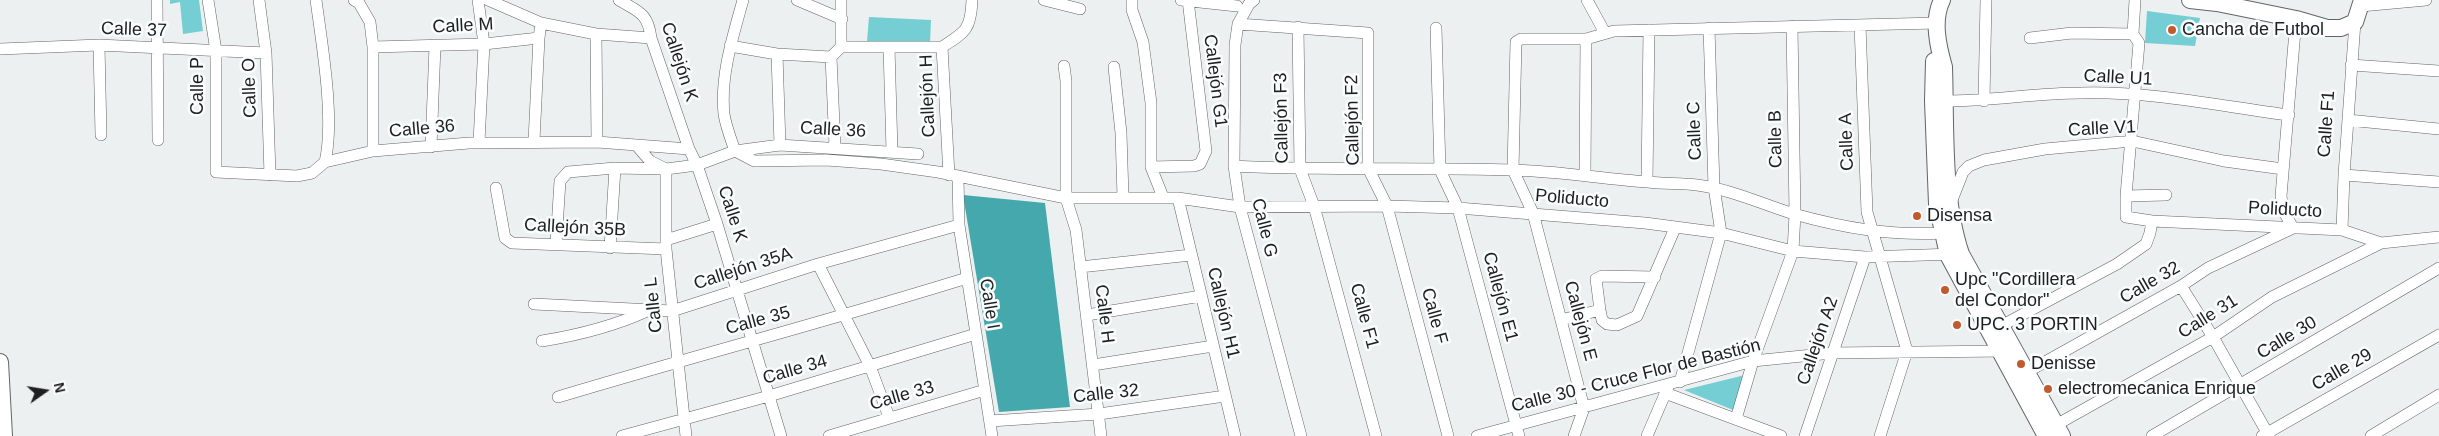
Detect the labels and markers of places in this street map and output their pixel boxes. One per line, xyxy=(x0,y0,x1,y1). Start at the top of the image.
place label: Cancha de Futbol xyxy=(2182,19,2324,41)
marker: Cancha de Futbol xyxy=(2166,24,2178,36)
place label: Disensa xyxy=(1927,205,1992,227)
marker: Disensa xyxy=(1911,210,1923,222)
place label: Upc "Cordillera del Condor" xyxy=(1955,269,2075,312)
marker: Upc "Cordillera del Condor" xyxy=(1939,284,1951,296)
place label: UPC. 3 PORTIN xyxy=(1967,314,2098,336)
marker: UPC. 3 PORTIN xyxy=(1951,319,1963,331)
place label: Denisse xyxy=(2031,353,2096,375)
marker: Denisse xyxy=(2015,358,2027,370)
place label: electromecanica Enrique xyxy=(2058,378,2256,400)
marker: electromecanica Enrique xyxy=(2042,383,2054,395)

